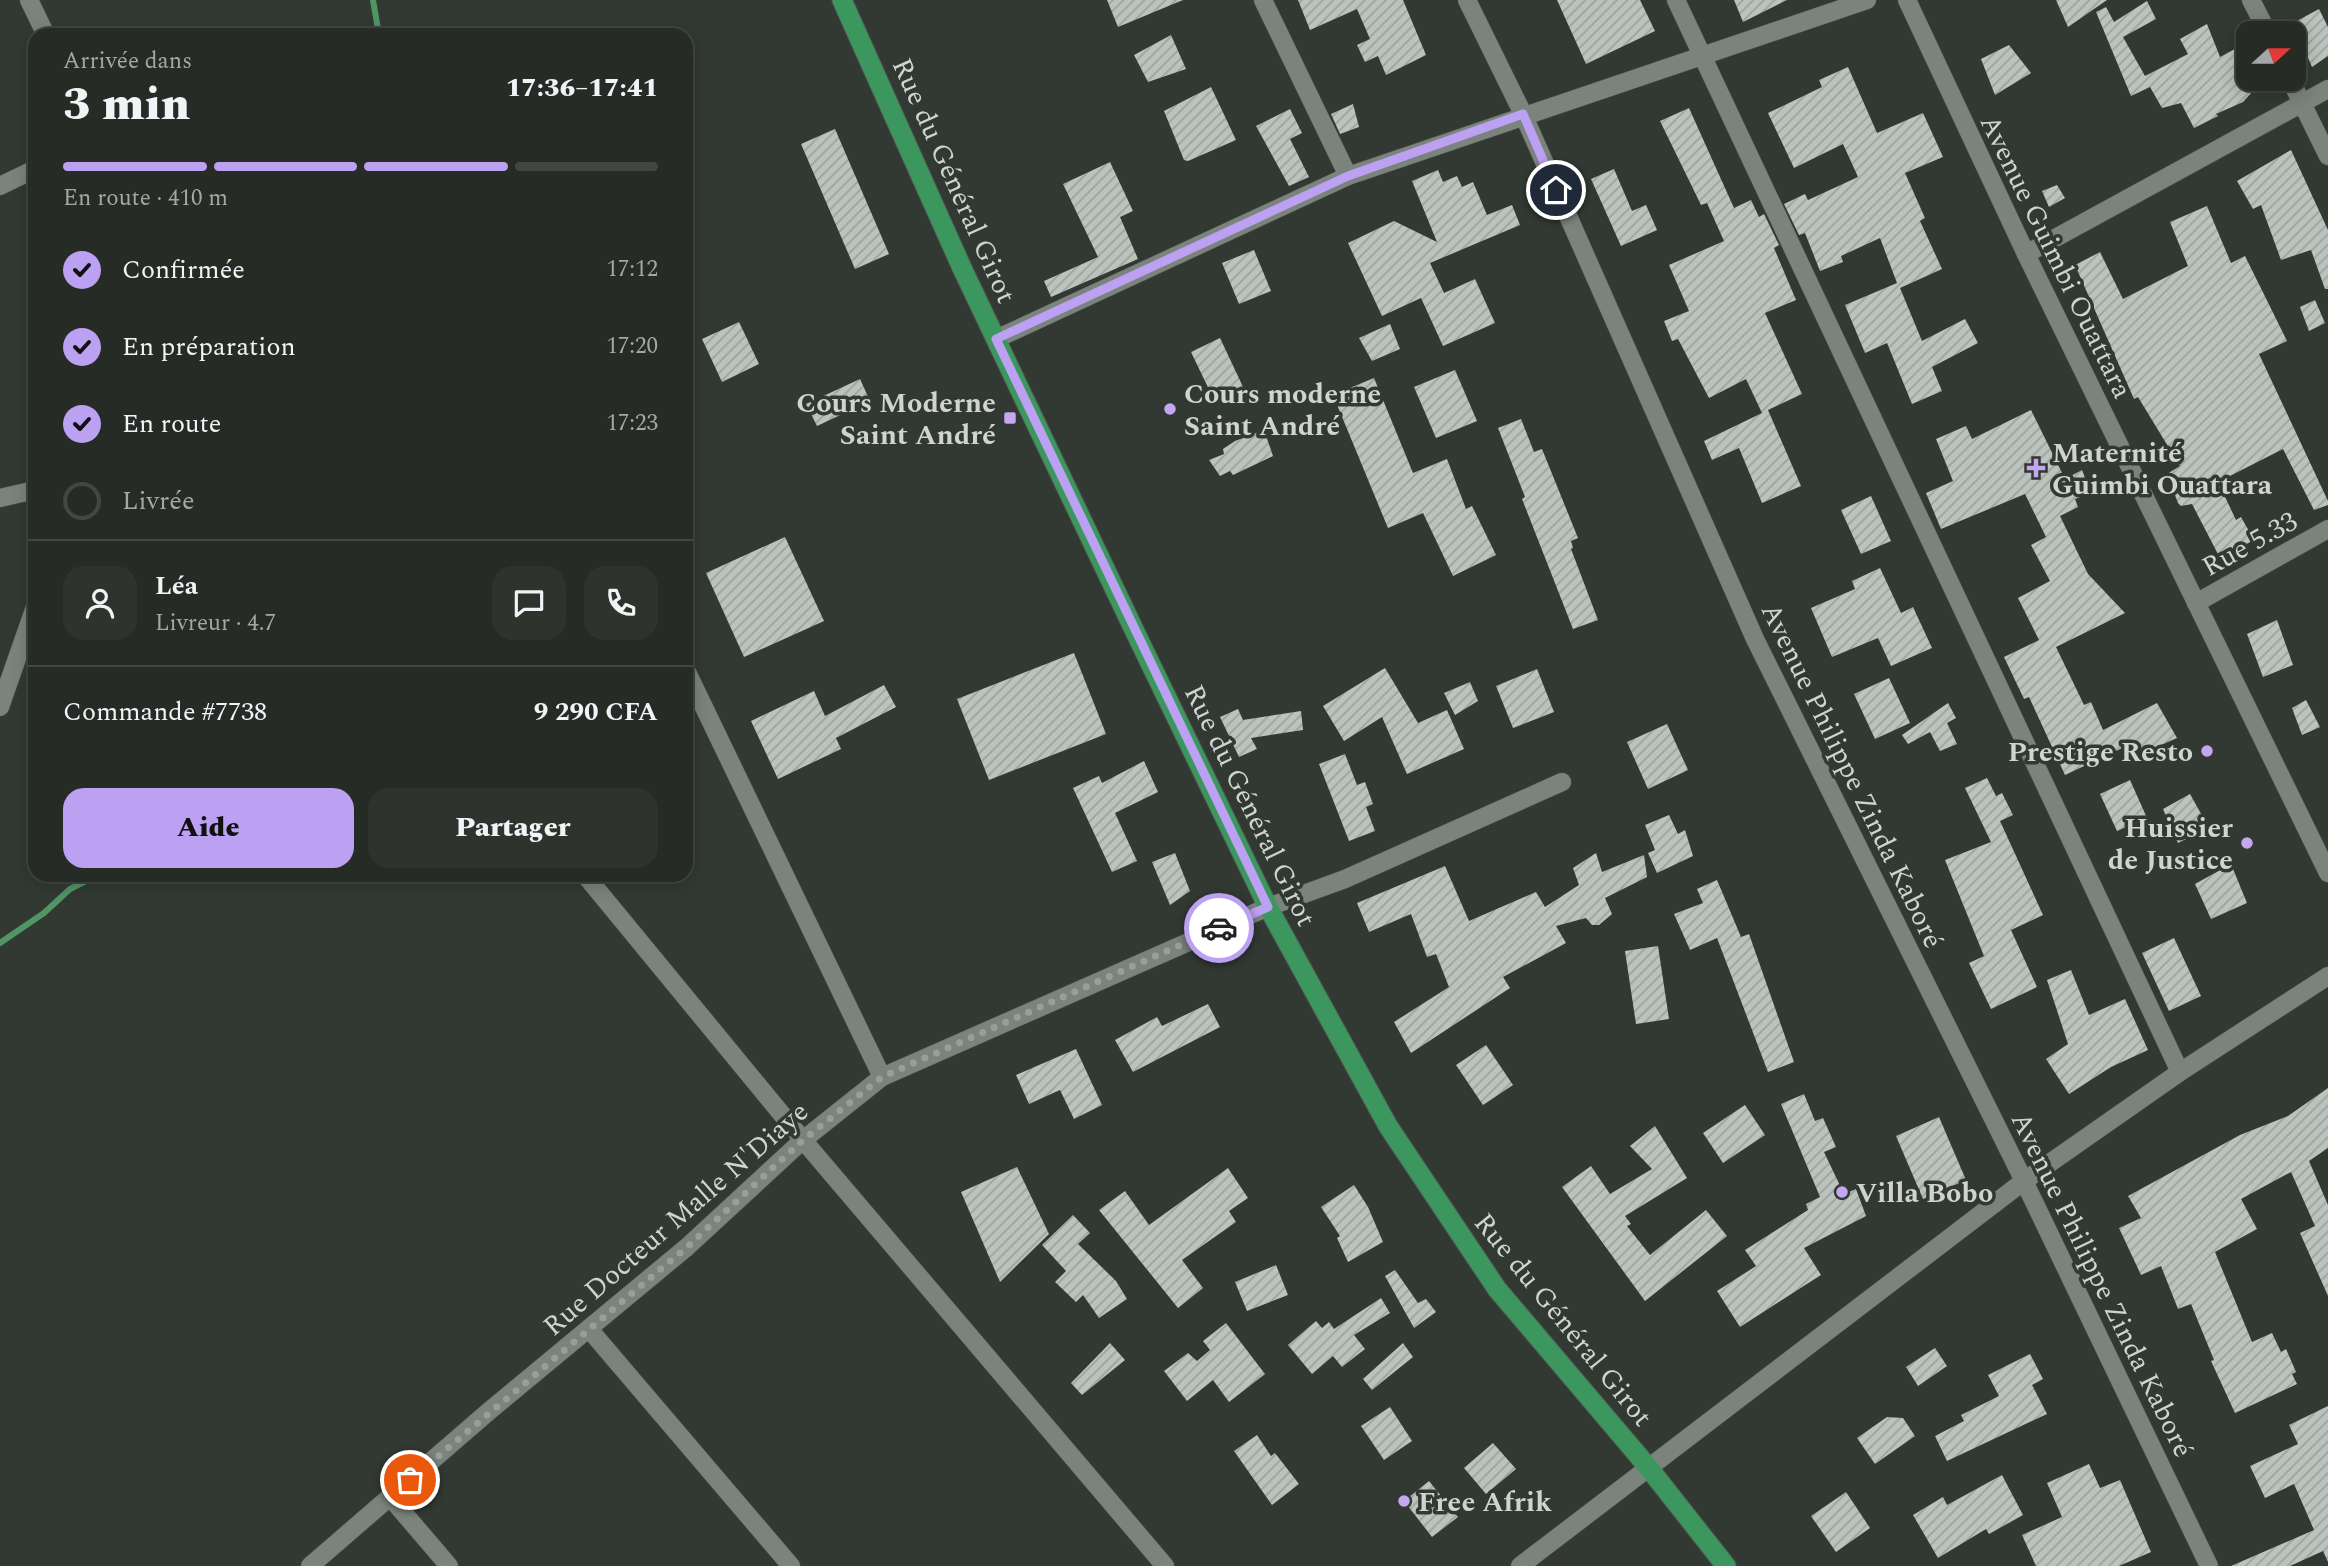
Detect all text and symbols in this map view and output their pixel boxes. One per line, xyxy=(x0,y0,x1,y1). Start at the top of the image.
north arrow xyxy=(2236,21,2306,91)
map controls xyxy=(2236,21,2306,91)
text: Arrivée dans xyxy=(63,44,192,79)
street label: Rue du Général Girot xyxy=(880,51,1027,310)
text: 17:36–17:41 xyxy=(506,68,658,108)
text: 3 min xyxy=(63,70,190,140)
street label: Avenue Guimbi Ouattara xyxy=(1968,107,2143,406)
pin xyxy=(1526,160,1586,220)
icon: home xyxy=(1537,171,1575,209)
text: En route · 410 m xyxy=(63,181,228,216)
text: Confirmée xyxy=(122,250,245,290)
icon: check xyxy=(63,251,101,289)
text: 17:12 xyxy=(606,252,658,287)
text: En préparation xyxy=(122,327,296,367)
icon: check xyxy=(63,328,101,366)
text: 17:20 xyxy=(606,329,658,364)
place label: Cours moderne Saint André xyxy=(1184,373,1381,448)
place label: Cours Moderne Saint André xyxy=(796,382,996,457)
marker: Cours moderne Saint André xyxy=(1162,401,1178,417)
text: En route xyxy=(122,404,221,444)
icon: check xyxy=(63,405,101,443)
text: 17:23 xyxy=(606,406,658,441)
marker: Cours Moderne Saint André xyxy=(1002,410,1018,426)
place label: Maternité Guimbi Ouattara xyxy=(2052,432,2273,507)
marker: Maternité Guimbi Ouattara xyxy=(2026,458,2046,478)
text: Livrée xyxy=(122,481,195,521)
street label: Rue 5.33 xyxy=(2194,500,2306,588)
button: person xyxy=(63,566,137,640)
text: Léa xyxy=(155,566,198,606)
button: chat xyxy=(492,566,566,640)
button: phone xyxy=(584,566,658,640)
street label: Avenue Philippe Zinda Kaboré xyxy=(1749,596,1954,956)
text: Livreur · 4.7 xyxy=(155,606,276,641)
street label: Rue du Général Girot xyxy=(1172,677,1327,934)
text: Commande #7738 xyxy=(63,692,267,732)
text: 9 290 CFA xyxy=(534,692,658,732)
place label: Prestige Resto xyxy=(2008,731,2193,774)
marker: Prestige Resto xyxy=(2199,743,2215,759)
button: Aide xyxy=(63,788,354,868)
button: Partager xyxy=(368,788,658,868)
place label: Huissier de Justice xyxy=(2108,807,2233,882)
marker: Huissier de Justice xyxy=(2239,835,2255,851)
courier xyxy=(1184,893,1254,963)
icon: car xyxy=(1200,909,1238,947)
street label: Rue Docteur Malle N'Diaye xyxy=(533,1091,818,1347)
street label: Avenue Philippe Zinda Kaboré xyxy=(1999,1105,2204,1465)
place label: Villa Bobo xyxy=(1856,1172,1993,1215)
marker: Villa Bobo xyxy=(1834,1184,1850,1200)
street label: Rue du Général Girot xyxy=(1463,1204,1663,1436)
pin xyxy=(380,1450,440,1510)
icon: bag xyxy=(391,1461,429,1499)
place label: Free Afrik xyxy=(1418,1481,1552,1524)
marker: Free Afrik xyxy=(1396,1493,1412,1509)

